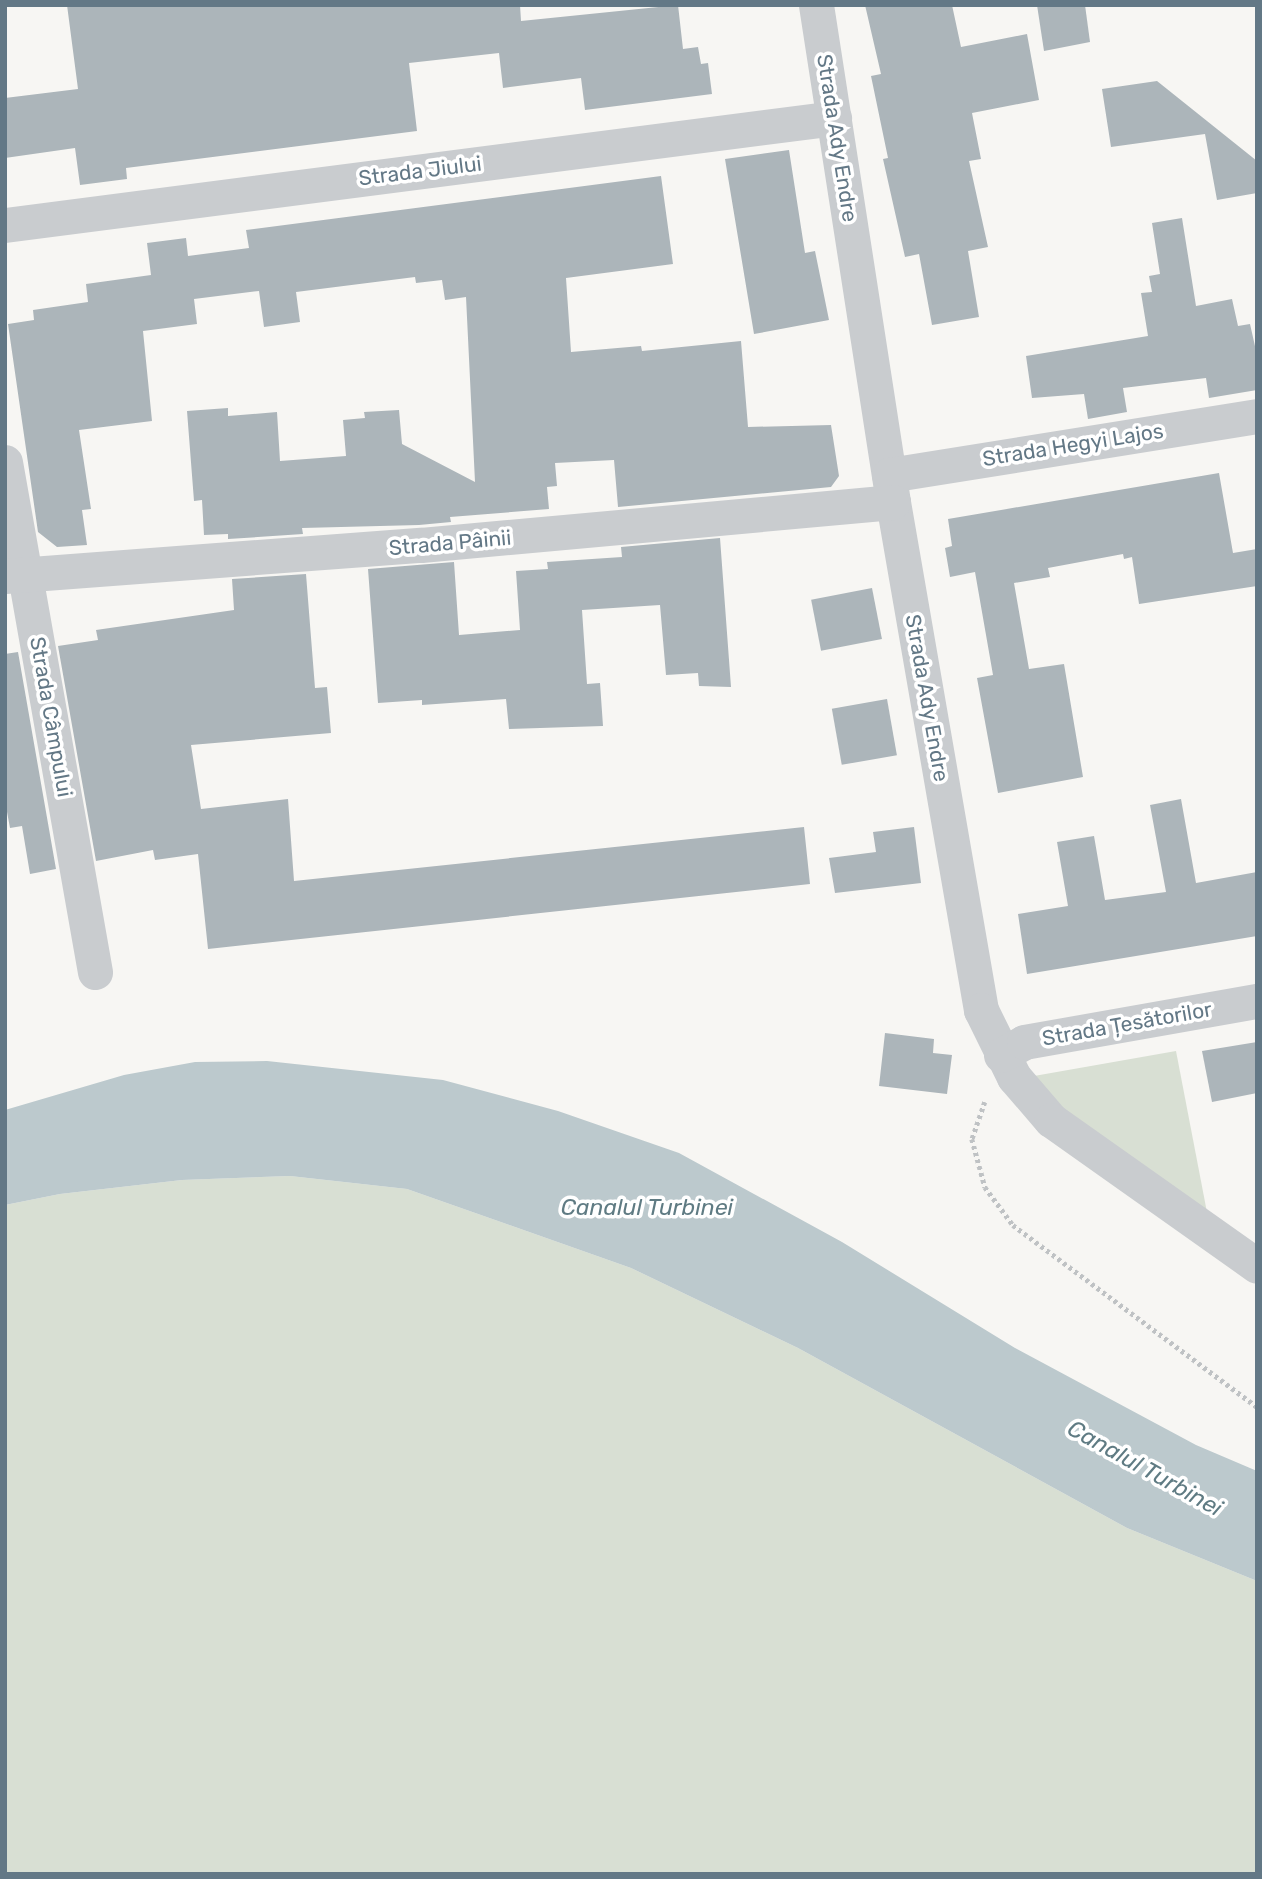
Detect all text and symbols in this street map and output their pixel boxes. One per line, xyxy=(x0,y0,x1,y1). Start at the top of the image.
street label: Strada Ady Endre xyxy=(811,52,863,224)
street label: Strada Jiului xyxy=(357,151,483,191)
street label: Strada Hegyi Lajos xyxy=(981,418,1165,472)
street label: Strada Pâinii xyxy=(388,525,512,561)
street label: Strada Ady Endre xyxy=(900,612,954,784)
street label: Strada Câmpului xyxy=(25,635,77,799)
street label: Strada Țesătorilor xyxy=(1040,997,1214,1051)
water label: Canalul Turbinei xyxy=(560,1193,734,1221)
water label: Canalul Turbinei xyxy=(1063,1414,1227,1522)

